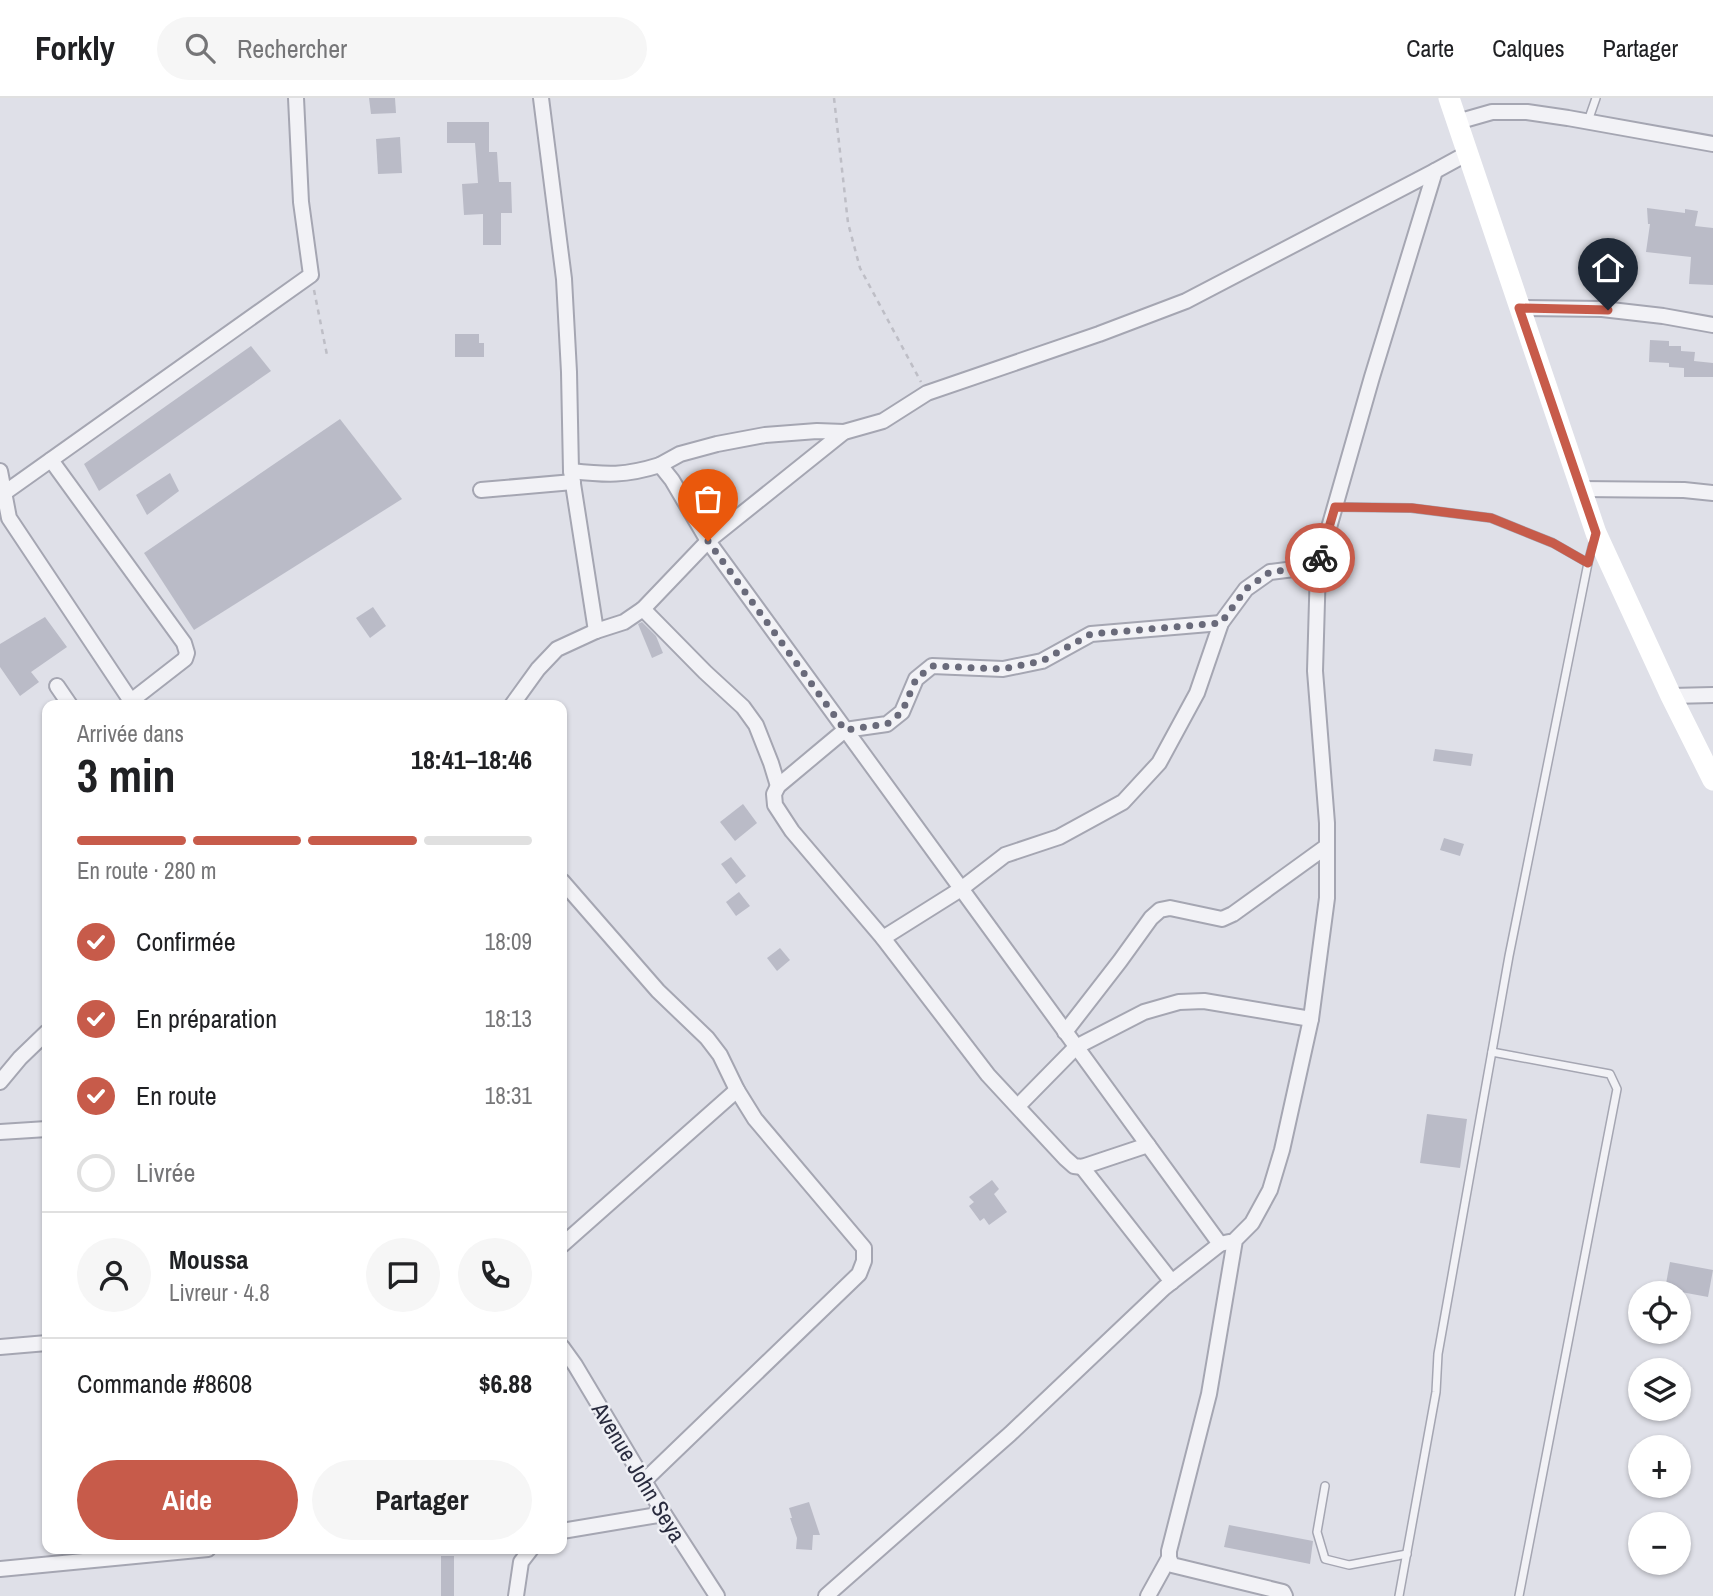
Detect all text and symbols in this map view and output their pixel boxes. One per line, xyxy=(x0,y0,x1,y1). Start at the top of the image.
search box xyxy=(157,17,647,80)
text: Forkly xyxy=(35,26,115,70)
icon: search xyxy=(181,29,219,67)
text: Rechercher xyxy=(237,31,347,66)
text: Carte xyxy=(1406,32,1454,64)
text: Calques xyxy=(1492,32,1565,64)
text: Partager xyxy=(1603,32,1678,64)
pin xyxy=(1578,238,1638,310)
icon: home xyxy=(1589,249,1627,287)
pin xyxy=(678,469,738,541)
icon: bag xyxy=(689,480,727,518)
courier xyxy=(1285,523,1355,593)
icon: bike xyxy=(1301,539,1339,577)
text: Arrivée dans xyxy=(77,718,184,749)
text: 18:41–18:46 xyxy=(411,742,532,777)
text: 3 min xyxy=(77,744,176,806)
text: En route · 280 m xyxy=(77,855,216,886)
icon: check xyxy=(77,923,115,961)
text: Confirmée xyxy=(136,924,236,959)
text: 18:09 xyxy=(485,926,532,957)
icon: check xyxy=(77,1000,115,1038)
text: En préparation xyxy=(136,1001,277,1036)
text: 18:13 xyxy=(485,1003,532,1034)
icon: check xyxy=(77,1077,115,1115)
text: En route xyxy=(136,1078,217,1113)
text: 18:31 xyxy=(485,1080,532,1111)
text: Livrée xyxy=(136,1155,195,1190)
button: person xyxy=(77,1238,151,1312)
button: chat xyxy=(366,1238,440,1312)
button: phone xyxy=(458,1238,532,1312)
text: Moussa xyxy=(169,1242,248,1277)
text: Livreur · 4.8 xyxy=(169,1277,270,1308)
map controls xyxy=(1628,1281,1691,1575)
button: locate xyxy=(1628,1281,1691,1344)
button: layers xyxy=(1628,1358,1691,1421)
text: Commande #8608 xyxy=(77,1366,252,1401)
text: $6.88 xyxy=(479,1366,532,1401)
street label: Avenue John Seya xyxy=(585,1395,693,1548)
button: + xyxy=(1628,1435,1691,1498)
button: Aide xyxy=(77,1460,298,1540)
button: Partager xyxy=(312,1460,532,1540)
button: − xyxy=(1628,1512,1691,1575)

